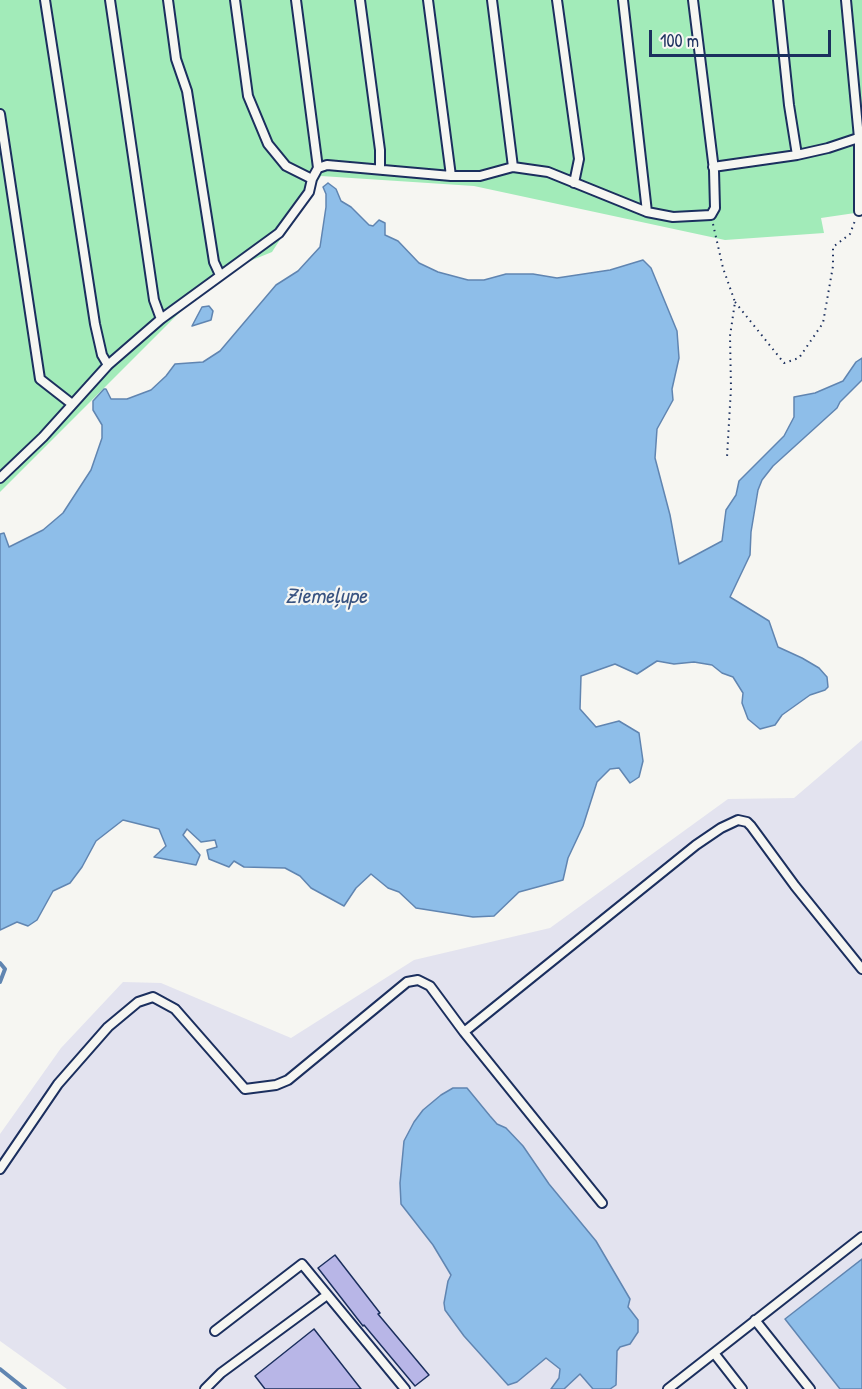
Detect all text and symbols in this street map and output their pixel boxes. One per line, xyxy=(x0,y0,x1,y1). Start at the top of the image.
scale bar xyxy=(652,18,834,56)
text: 100 m xyxy=(660,28,699,53)
water label: Ziemeļupe xyxy=(285,584,367,610)

